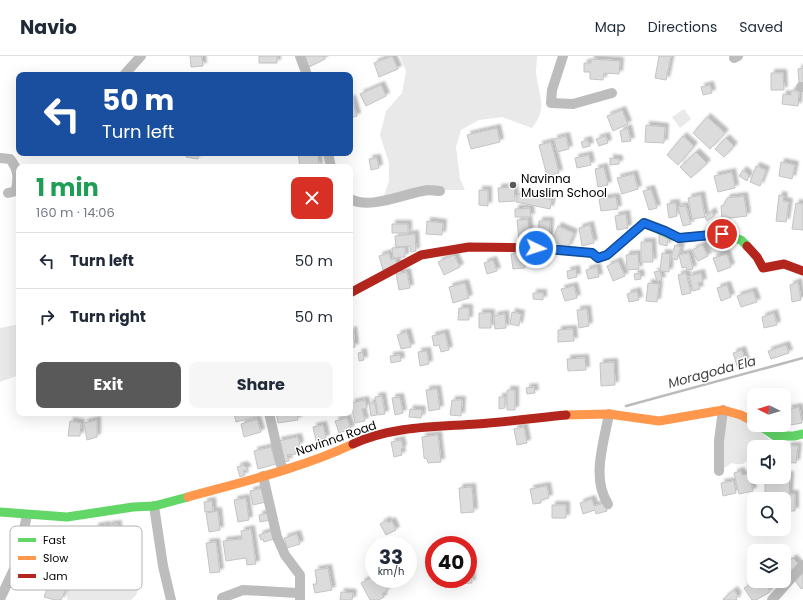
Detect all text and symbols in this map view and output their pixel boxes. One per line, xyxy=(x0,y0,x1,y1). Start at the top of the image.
text: Navio xyxy=(20,14,77,41)
text: Map xyxy=(595,17,626,37)
text: Directions xyxy=(648,17,717,37)
text: Saved xyxy=(739,17,783,37)
text: 50 m xyxy=(102,81,174,120)
icon: left xyxy=(36,88,88,140)
text: Turn left xyxy=(102,119,174,144)
place label: Navinna Muslim School xyxy=(521,170,607,201)
text: 1 min xyxy=(36,171,99,204)
button: close xyxy=(291,177,333,219)
marker: Navinna Muslim School xyxy=(508,180,518,190)
text: 160 m · 14:06 xyxy=(36,203,115,222)
pin xyxy=(705,217,739,251)
icon: arrive xyxy=(711,223,733,245)
position arrow xyxy=(515,227,557,269)
icon: left xyxy=(36,250,58,272)
text: Turn left xyxy=(70,250,134,271)
text: 50 m xyxy=(295,250,333,271)
icon: right xyxy=(36,306,58,328)
text: Turn right xyxy=(70,306,146,327)
text: 50 m xyxy=(295,306,333,327)
water label: Moragoda Ela xyxy=(666,351,758,393)
button: Exit xyxy=(36,362,181,408)
button: Share xyxy=(189,362,333,408)
north arrow xyxy=(747,388,791,432)
map controls xyxy=(747,388,791,588)
street label: Navinna Road xyxy=(293,416,379,460)
button: sound xyxy=(747,440,791,484)
button: search xyxy=(747,492,791,536)
legend xyxy=(10,526,142,590)
text: Fast xyxy=(43,532,66,548)
speed limit sign: 40 xyxy=(425,536,477,588)
text: 33 xyxy=(379,543,403,571)
button: layers xyxy=(747,544,791,588)
text: Slow xyxy=(43,550,68,566)
text: km/h xyxy=(378,564,404,579)
text: Jam xyxy=(43,568,68,584)

